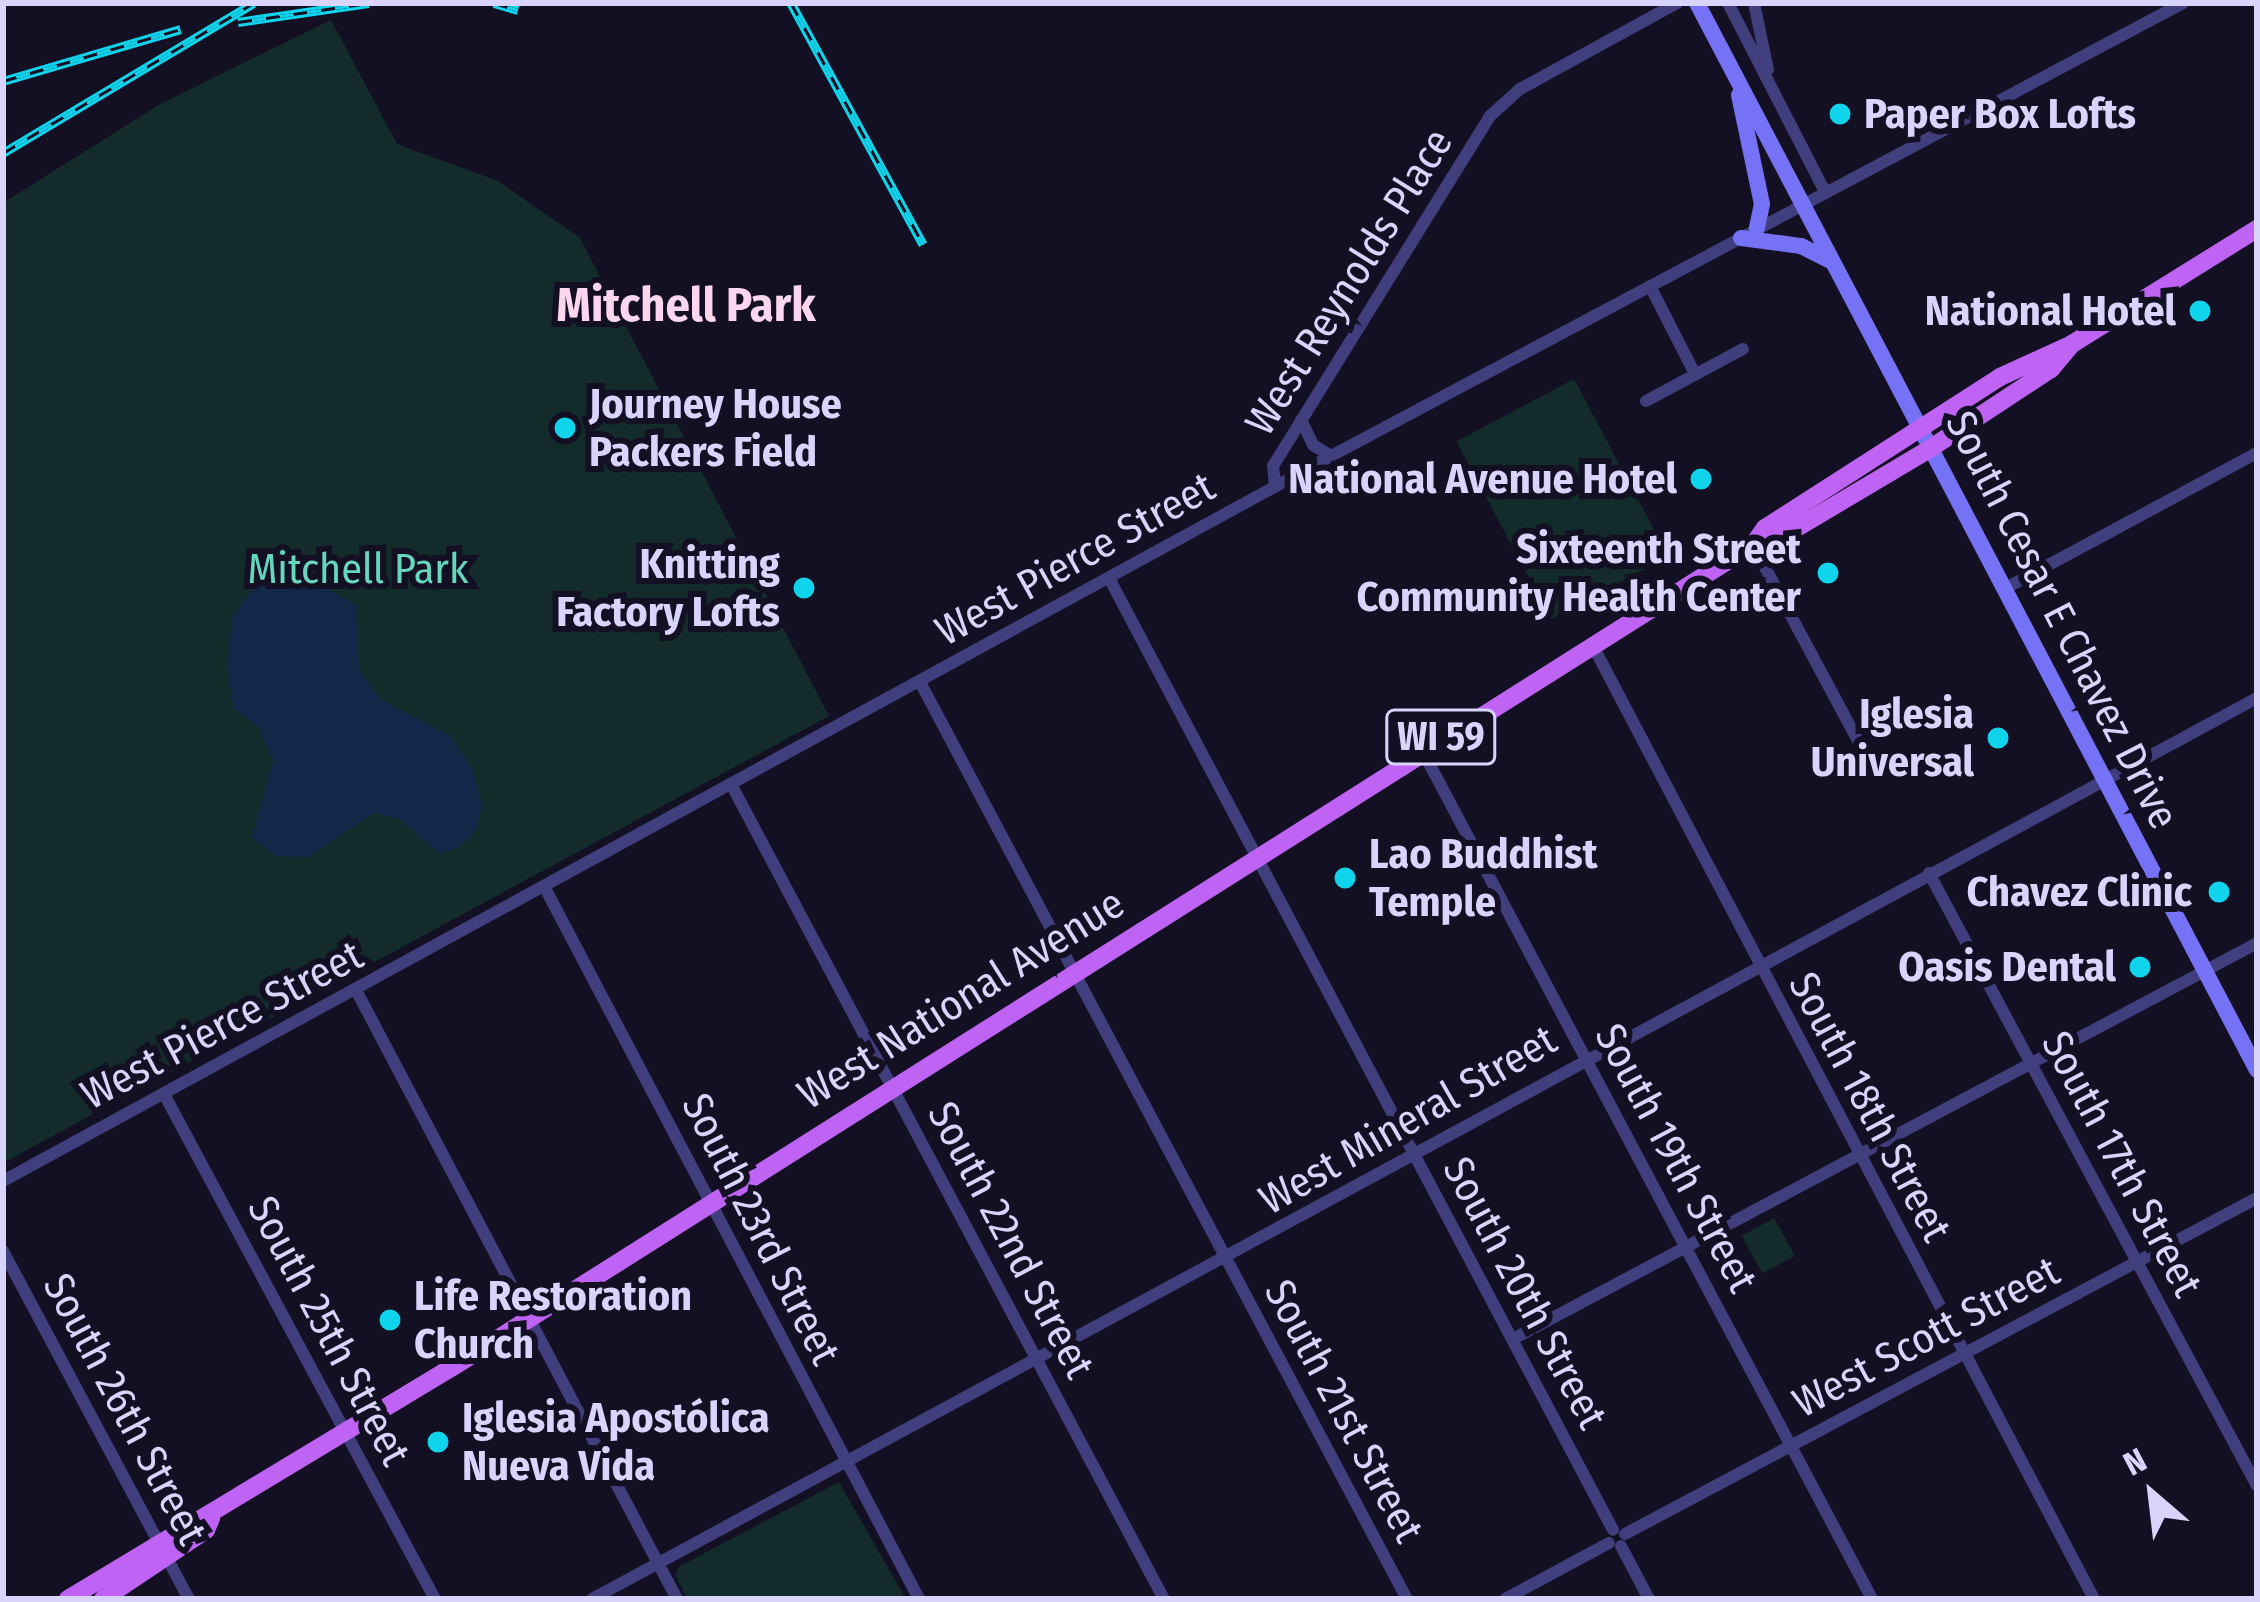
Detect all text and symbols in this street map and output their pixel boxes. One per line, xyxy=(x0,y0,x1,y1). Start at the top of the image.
place label: Paper Box Lofts xyxy=(1864,89,2136,139)
marker: Paper Box Lofts xyxy=(1827,101,1853,127)
street label: West Reynolds Place xyxy=(1235,120,1463,444)
district label: Mitchell Park xyxy=(556,277,816,335)
place label: National Hotel xyxy=(1925,286,2176,336)
marker: National Hotel xyxy=(2187,298,2213,324)
place label: Journey House Packers Field xyxy=(589,379,842,478)
street label: South Cesar E Chavez Drive xyxy=(1935,403,2189,837)
marker: Journey House Packers Field xyxy=(552,415,578,441)
place label: National Avenue Hotel xyxy=(1288,454,1677,504)
street label: West Pierce Street xyxy=(927,462,1223,656)
marker: National Avenue Hotel xyxy=(1688,466,1714,492)
place label: Sixteenth Street Community Health Center xyxy=(1356,524,1801,622)
place label: Knitting Factory Lofts xyxy=(556,539,780,638)
park label: Mitchell Park xyxy=(247,544,469,594)
marker: Sixteenth Street Community Health Center xyxy=(1812,557,1844,589)
marker: Knitting Factory Lofts xyxy=(791,575,817,601)
place label: Iglesia Universal xyxy=(1811,689,1974,788)
road number: WI 59 xyxy=(1384,704,1498,770)
marker: Iglesia Universal xyxy=(1985,725,2011,751)
place label: Lao Buddhist Temple xyxy=(1369,829,1597,928)
marker: Lao Buddhist Temple xyxy=(1332,865,1358,891)
place label: Chavez Clinic xyxy=(1966,867,2192,917)
marker: Chavez Clinic xyxy=(2203,876,2235,908)
street label: West National Avenue xyxy=(789,878,1133,1120)
street label: West Pierce Street xyxy=(73,930,371,1120)
place label: Oasis Dental xyxy=(1898,942,2116,992)
marker: Oasis Dental xyxy=(2127,954,2153,980)
street label: South 18th Street xyxy=(1778,964,1962,1250)
street label: West Mineral Street xyxy=(1251,1015,1565,1225)
street label: South 19th Street xyxy=(1584,1015,1768,1301)
street label: South 17th Street xyxy=(2031,1023,2213,1305)
street label: South 23rd Street xyxy=(671,1085,851,1373)
street label: South 22nd Street xyxy=(917,1093,1105,1387)
street label: South 20th Street xyxy=(1432,1149,1618,1437)
street label: South 25th Street xyxy=(237,1188,421,1474)
street label: West Scott Street xyxy=(1784,1246,2068,1428)
street label: South 26th Street xyxy=(33,1265,217,1553)
place label: Life Restoration Church xyxy=(414,1271,692,1370)
street label: South 21st Street xyxy=(1254,1271,1434,1551)
marker: Life Restoration Church xyxy=(377,1307,403,1333)
place label: Iglesia Apostólica Nueva Vida xyxy=(462,1393,770,1492)
marker: Iglesia Apostólica Nueva Vida xyxy=(425,1429,451,1455)
north arrow xyxy=(2092,1434,2212,1554)
text: N xyxy=(2117,1440,2153,1485)

